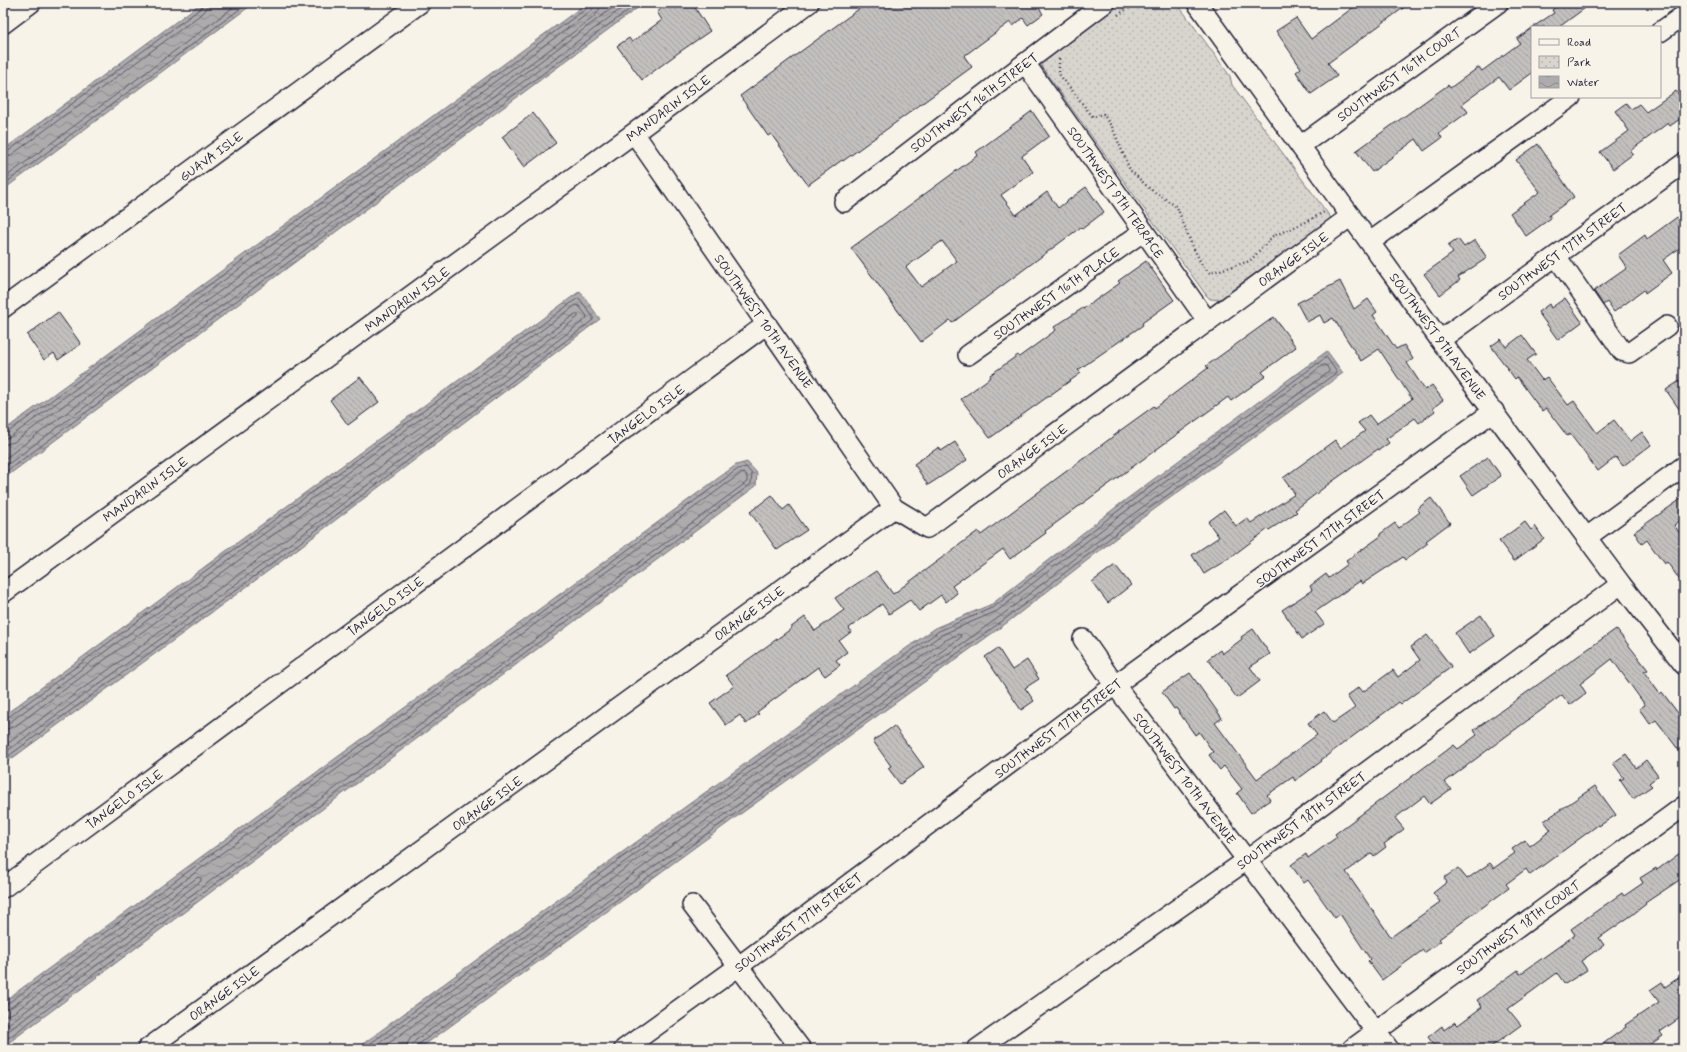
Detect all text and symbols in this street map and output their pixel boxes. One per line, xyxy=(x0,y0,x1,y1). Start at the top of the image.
street label: SOUTHWEST 16TH COURT xyxy=(1334,24,1466,126)
legend xyxy=(1531,26,1661,98)
text: Road xyxy=(1567,35,1591,51)
street label: SOUTHWEST 16TH STREET xyxy=(907,49,1042,157)
text: Park xyxy=(1567,55,1591,71)
street label: MANDARIN ISLE xyxy=(623,72,715,147)
text: Water xyxy=(1567,75,1599,91)
street label: SOUTHWEST 9TH TERRACE xyxy=(1063,124,1167,263)
street label: GUAVA ISLE xyxy=(177,128,247,186)
street label: SOUTHWEST 17TH STREET xyxy=(1495,200,1631,305)
street label: ORANGE ISLE xyxy=(1255,229,1333,292)
street label: SOUTHWEST 16TH PLACE xyxy=(990,244,1123,344)
street label: SOUTHWEST 10TH AVENUE xyxy=(710,251,816,393)
street label: MANDARIN ISLE xyxy=(362,264,454,337)
street label: SOUTHWEST 9TH AVENUE xyxy=(1385,270,1489,404)
street label: TANGELO ISLE xyxy=(605,381,689,449)
street label: ORANGE ISLE xyxy=(994,421,1072,484)
street label: MANDARIN ISLE xyxy=(100,454,192,527)
street label: SOUTHWEST 17TH STREET xyxy=(1253,487,1389,592)
street label: TANGELO ISLE xyxy=(344,573,428,641)
street label: ORANGE ISLE xyxy=(711,583,789,646)
street label: SOUTHWEST 17TH STREET xyxy=(992,676,1126,783)
street label: SOUTHWEST 10TH AVENUE xyxy=(1129,710,1239,848)
street label: TANGELO ISLE xyxy=(83,766,167,834)
street label: SOUTHWEST 18TH STREET xyxy=(1234,768,1370,874)
street label: ORANGE ISLE xyxy=(449,773,527,836)
street label: SOUTHWEST 17TH STREET xyxy=(732,870,866,977)
street label: SOUTHWEST 18TH COURT xyxy=(1453,877,1585,979)
street label: ORANGE ISLE xyxy=(186,963,264,1026)

